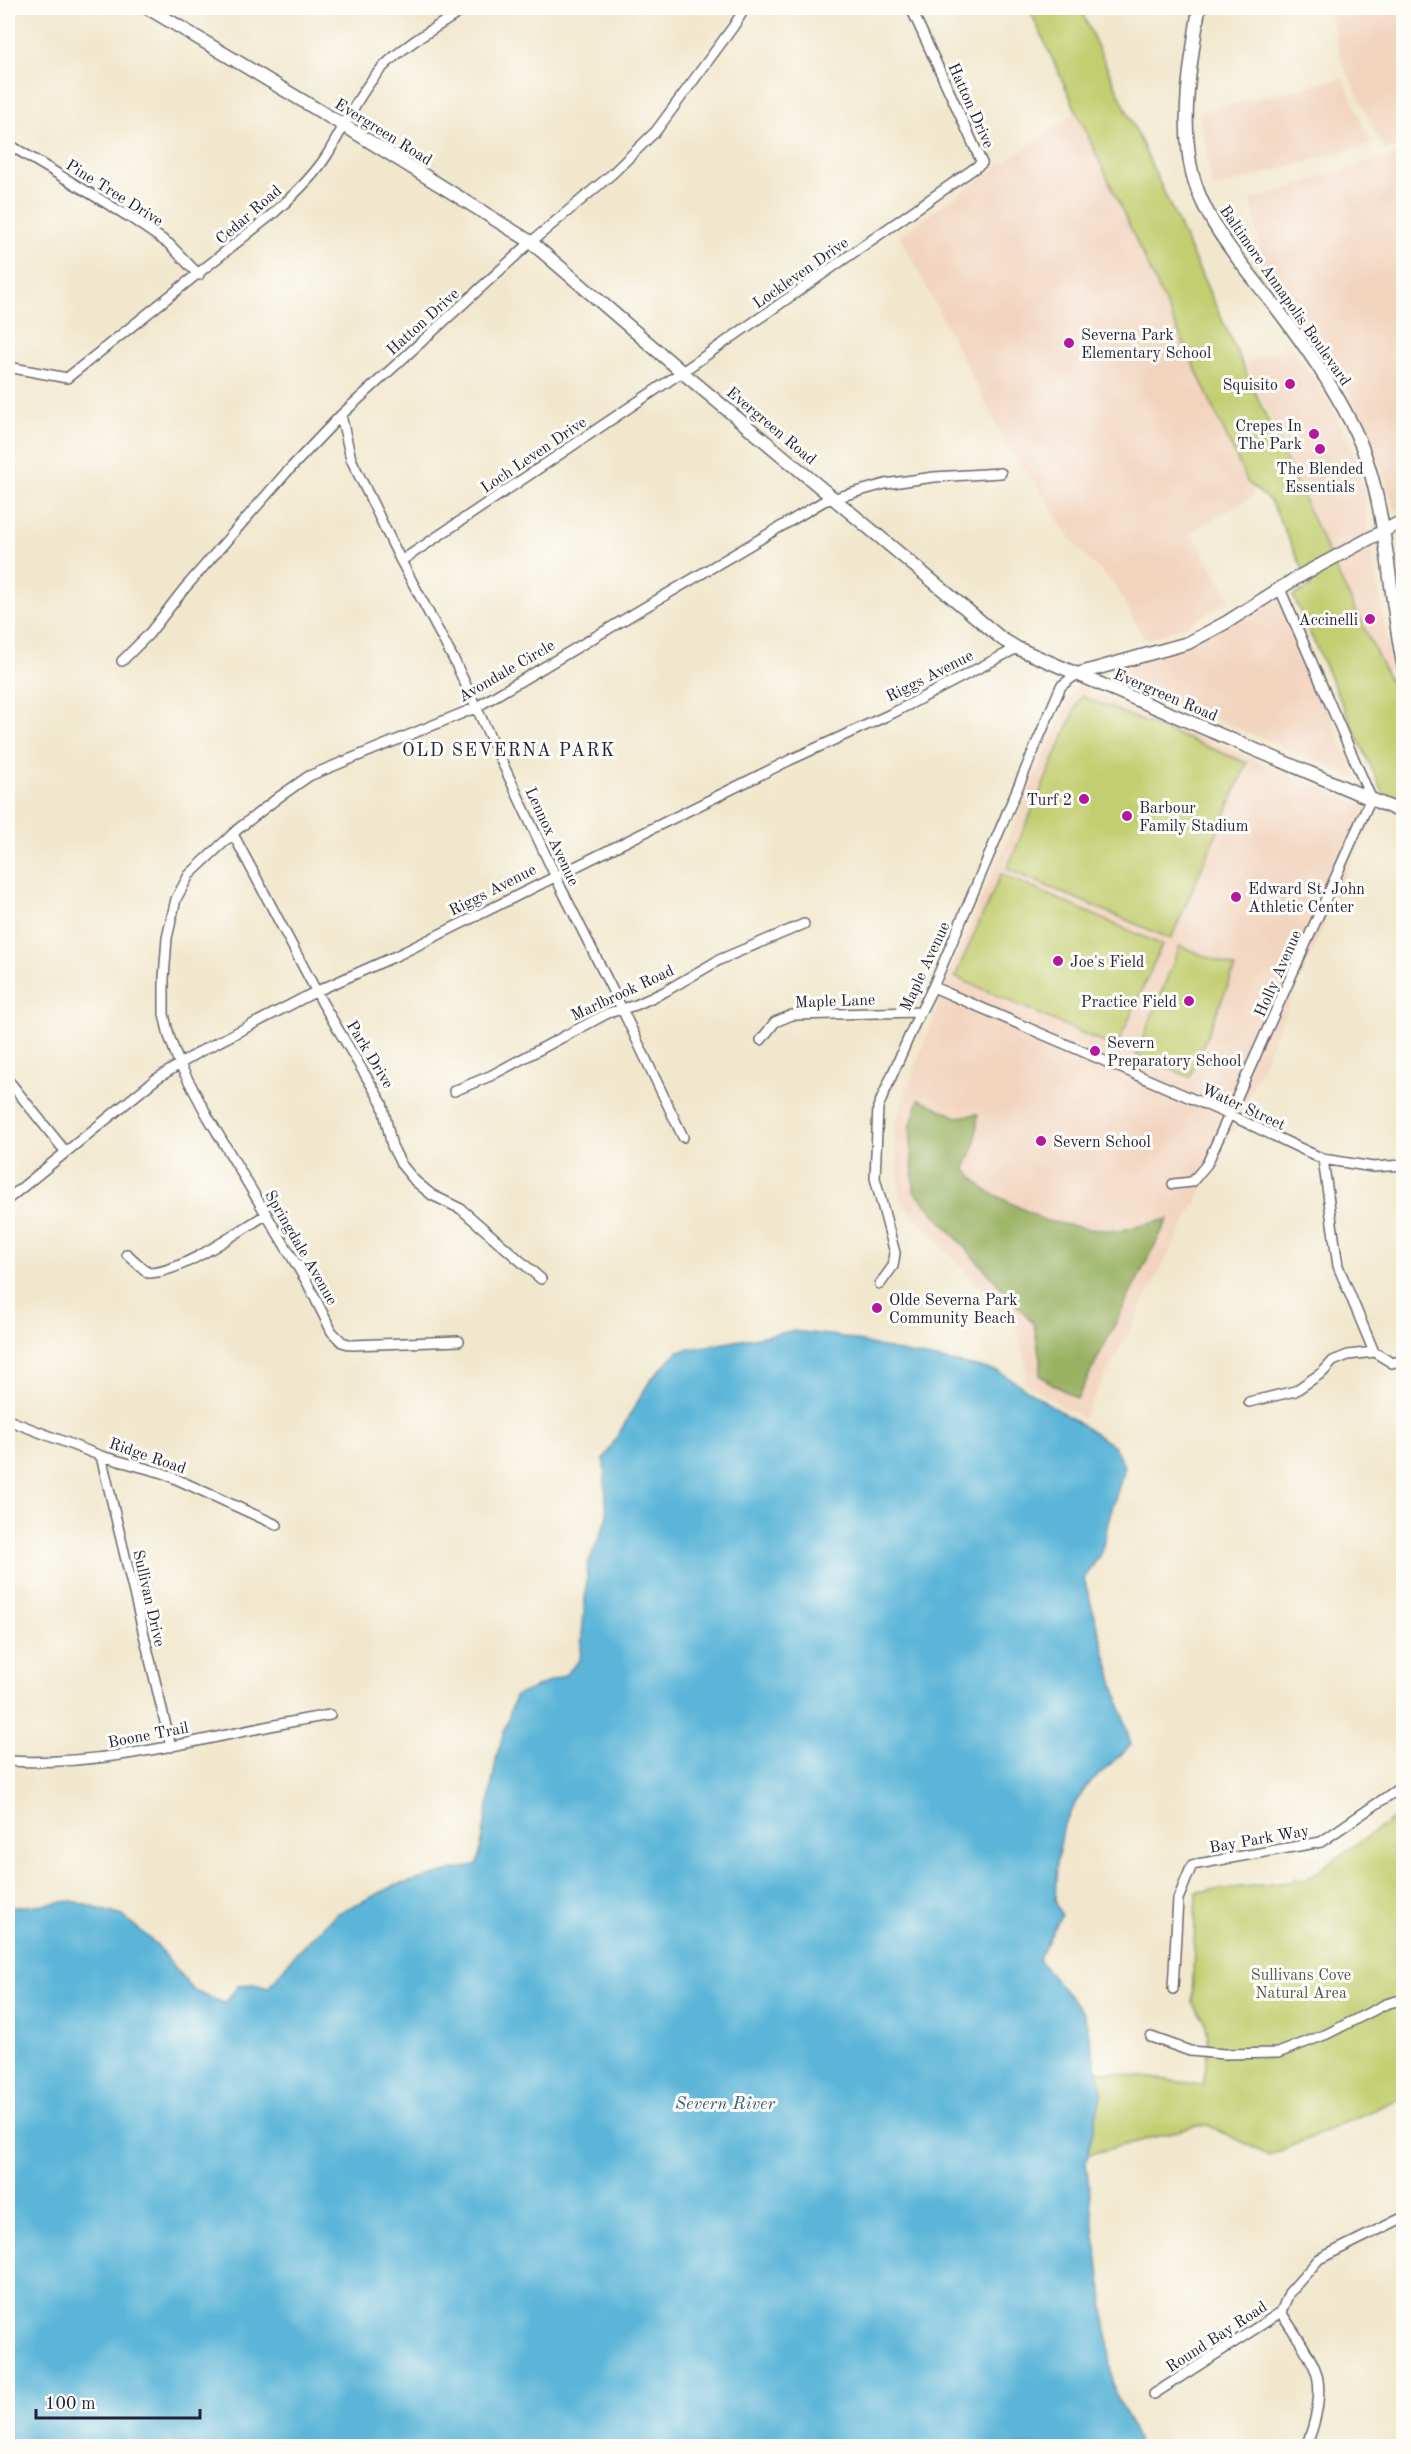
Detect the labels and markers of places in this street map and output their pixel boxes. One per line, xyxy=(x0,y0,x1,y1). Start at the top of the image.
place label: Severna Park Elementary School xyxy=(1081,328,1211,362)
marker: Severna Park Elementary School xyxy=(1062,336,1076,350)
marker: Squisito xyxy=(1283,377,1297,391)
place label: Squisito xyxy=(1222,378,1278,394)
place label: Crepes In The Park xyxy=(1235,419,1302,453)
marker: Crepes In The Park xyxy=(1307,427,1321,441)
marker: The Blended Essentials xyxy=(1313,442,1327,456)
place label: The Blended Essentials xyxy=(1276,462,1364,496)
marker: Accinelli xyxy=(1363,612,1377,626)
place label: Accinelli xyxy=(1299,613,1358,629)
marker: Turf 2 xyxy=(1077,792,1091,806)
place label: Turf 2 xyxy=(1026,793,1072,809)
place label: Barbour Family Stadium xyxy=(1139,801,1249,835)
marker: Barbour Family Stadium xyxy=(1120,809,1134,823)
place label: Edward St. John Athletic Center xyxy=(1248,882,1365,916)
marker: Edward St. John Athletic Center xyxy=(1229,890,1243,904)
marker: Joe's Field xyxy=(1051,954,1065,968)
place label: Joe's Field xyxy=(1070,955,1144,971)
marker: Practice Field xyxy=(1182,994,1196,1008)
place label: Practice Field xyxy=(1081,995,1177,1011)
place label: Severn Preparatory School xyxy=(1107,1036,1241,1070)
marker: Severn Preparatory School xyxy=(1088,1044,1102,1058)
marker: Severn School xyxy=(1034,1134,1048,1148)
place label: Severn School xyxy=(1053,1135,1151,1151)
place label: Olde Severna Park Community Beach xyxy=(889,1293,1018,1327)
marker: Olde Severna Park Community Beach xyxy=(870,1301,884,1315)

